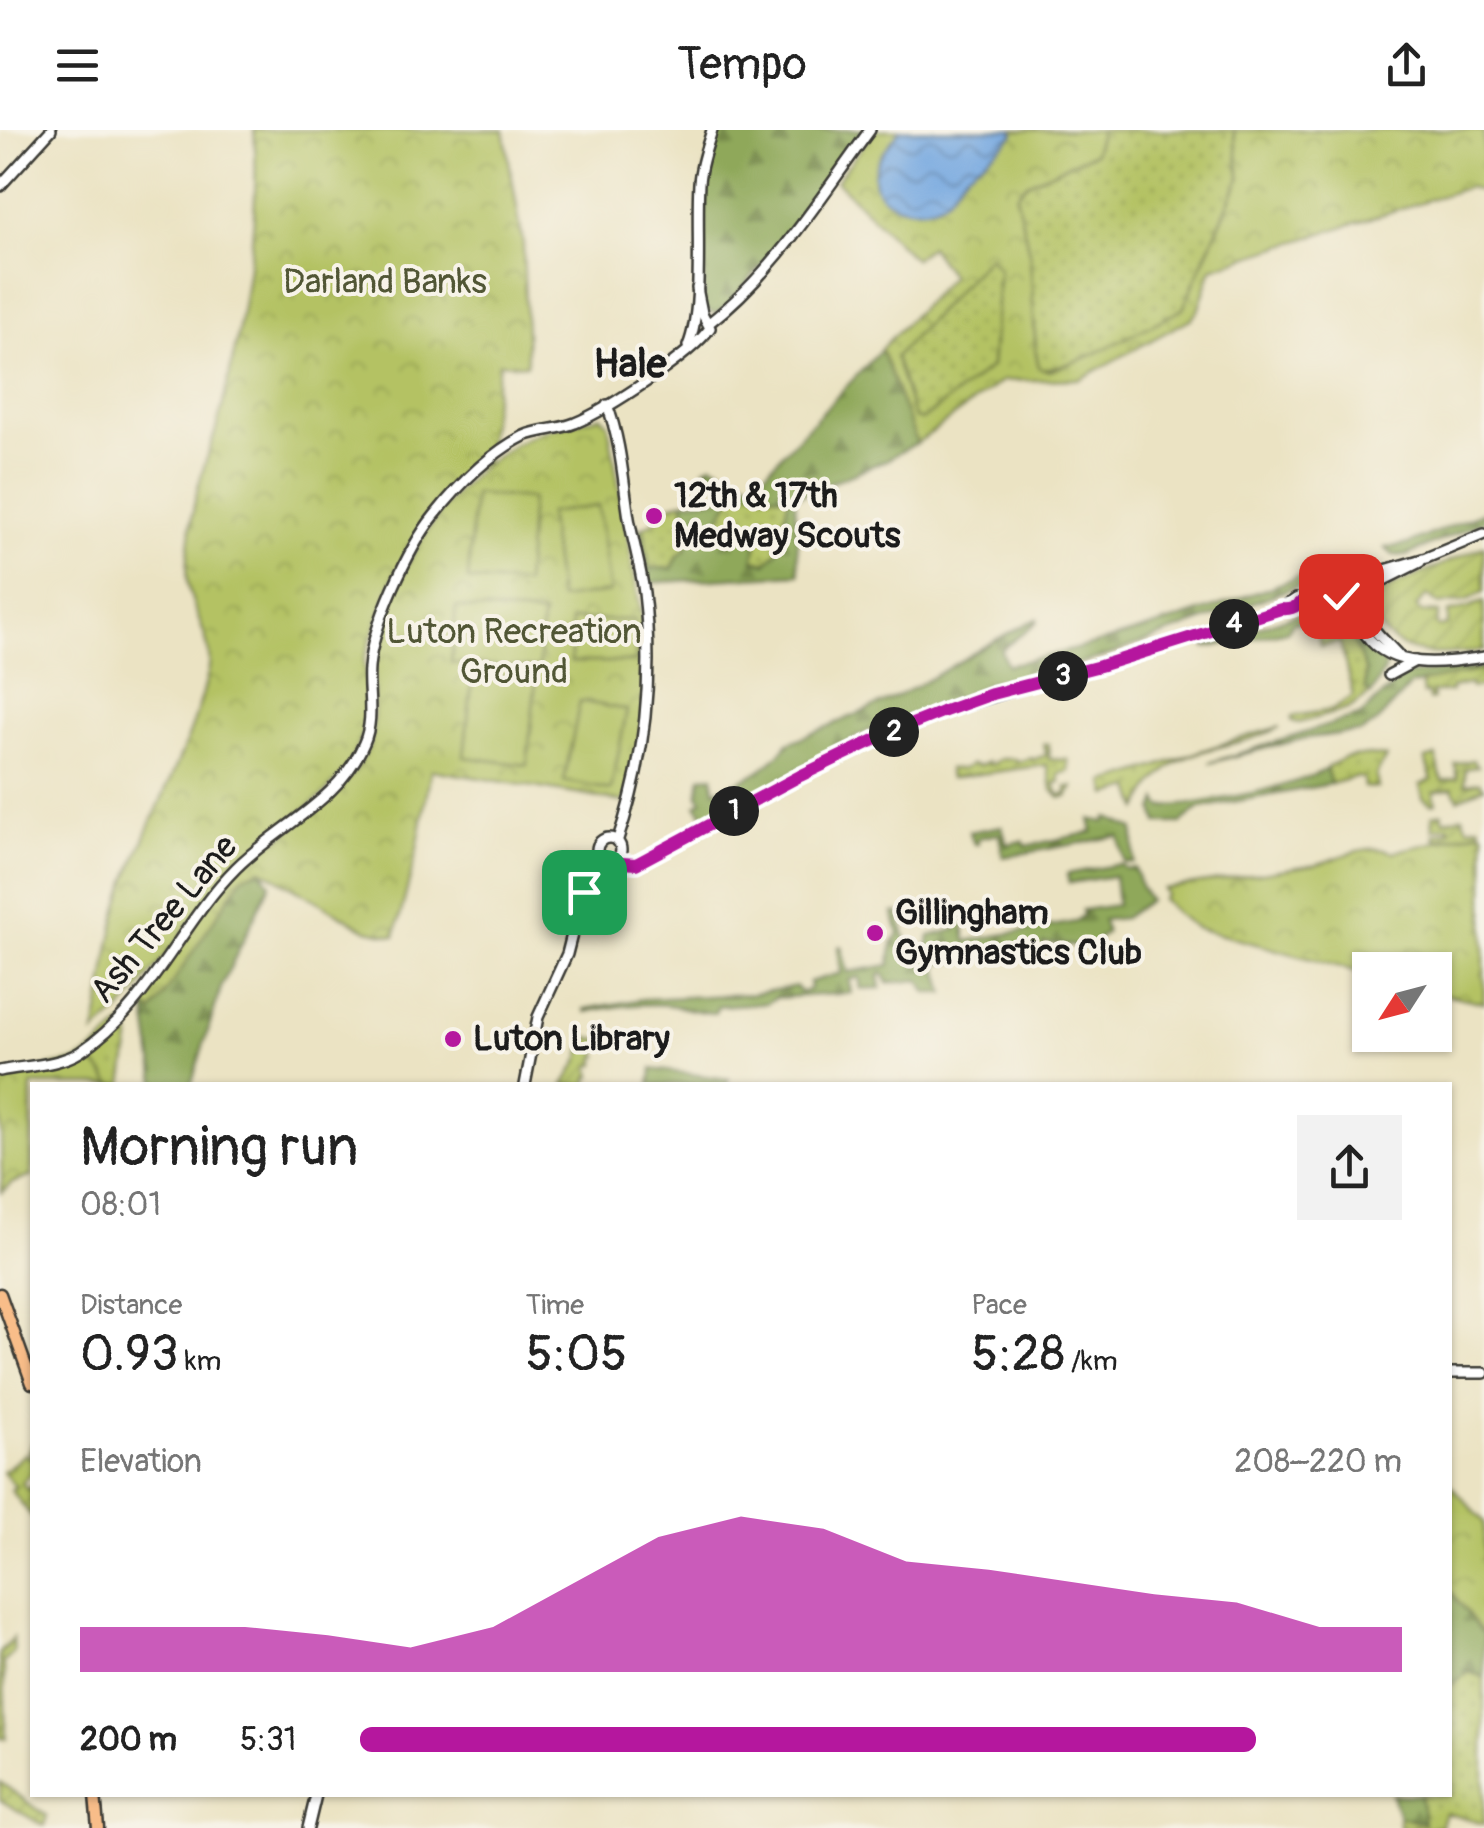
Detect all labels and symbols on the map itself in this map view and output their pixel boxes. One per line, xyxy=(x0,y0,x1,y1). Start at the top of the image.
park label: Darland Banks xyxy=(283,260,487,304)
district label: Hale xyxy=(593,340,668,389)
place label: 12th & 17th Medway Scouts xyxy=(674,474,901,558)
marker: 12th & 17th Medway Scouts xyxy=(643,505,665,527)
pin xyxy=(1299,554,1384,639)
pin: 4 xyxy=(1209,599,1259,649)
park label: Luton Recreation Ground xyxy=(386,610,642,694)
pin: 3 xyxy=(1038,651,1088,701)
pin: 2 xyxy=(869,707,919,757)
pin: 1 xyxy=(709,786,759,836)
street label: Ash Tree Lane xyxy=(81,826,247,1012)
pin xyxy=(542,850,627,935)
place label: Gillingham Gymnastics Club xyxy=(895,891,1142,975)
marker: Gillingham Gymnastics Club xyxy=(864,922,886,944)
north arrow xyxy=(1352,952,1452,1052)
place label: Luton Library xyxy=(473,1017,670,1061)
marker: Luton Library xyxy=(442,1028,464,1050)

